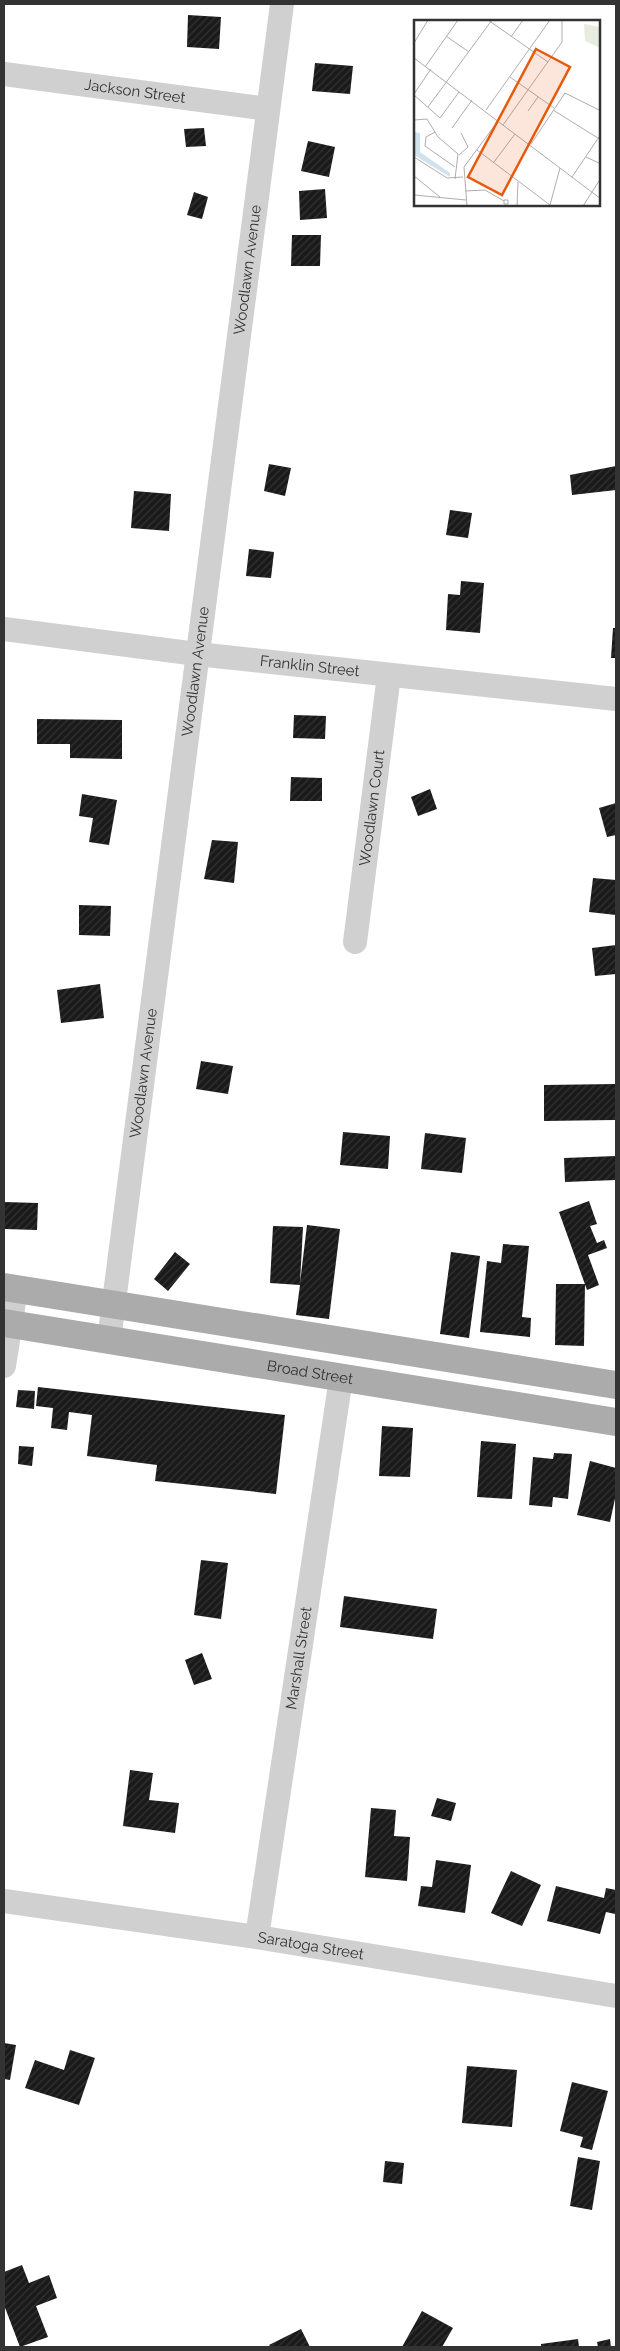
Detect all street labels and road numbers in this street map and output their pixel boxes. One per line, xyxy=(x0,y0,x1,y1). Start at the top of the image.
street label: Jackson Street xyxy=(83,76,187,107)
street label: Woodlawn Avenue xyxy=(230,204,265,336)
street label: Woodlawn Avenue xyxy=(178,605,213,738)
street label: Franklin Street xyxy=(259,652,360,680)
street label: Woodlawn Court xyxy=(356,749,388,867)
street label: Woodlawn Avenue xyxy=(126,1007,161,1139)
street label: Broad Street xyxy=(266,1357,354,1388)
street label: Marshall Street xyxy=(282,1605,316,1711)
street label: Saratoga Street xyxy=(256,1928,365,1963)

